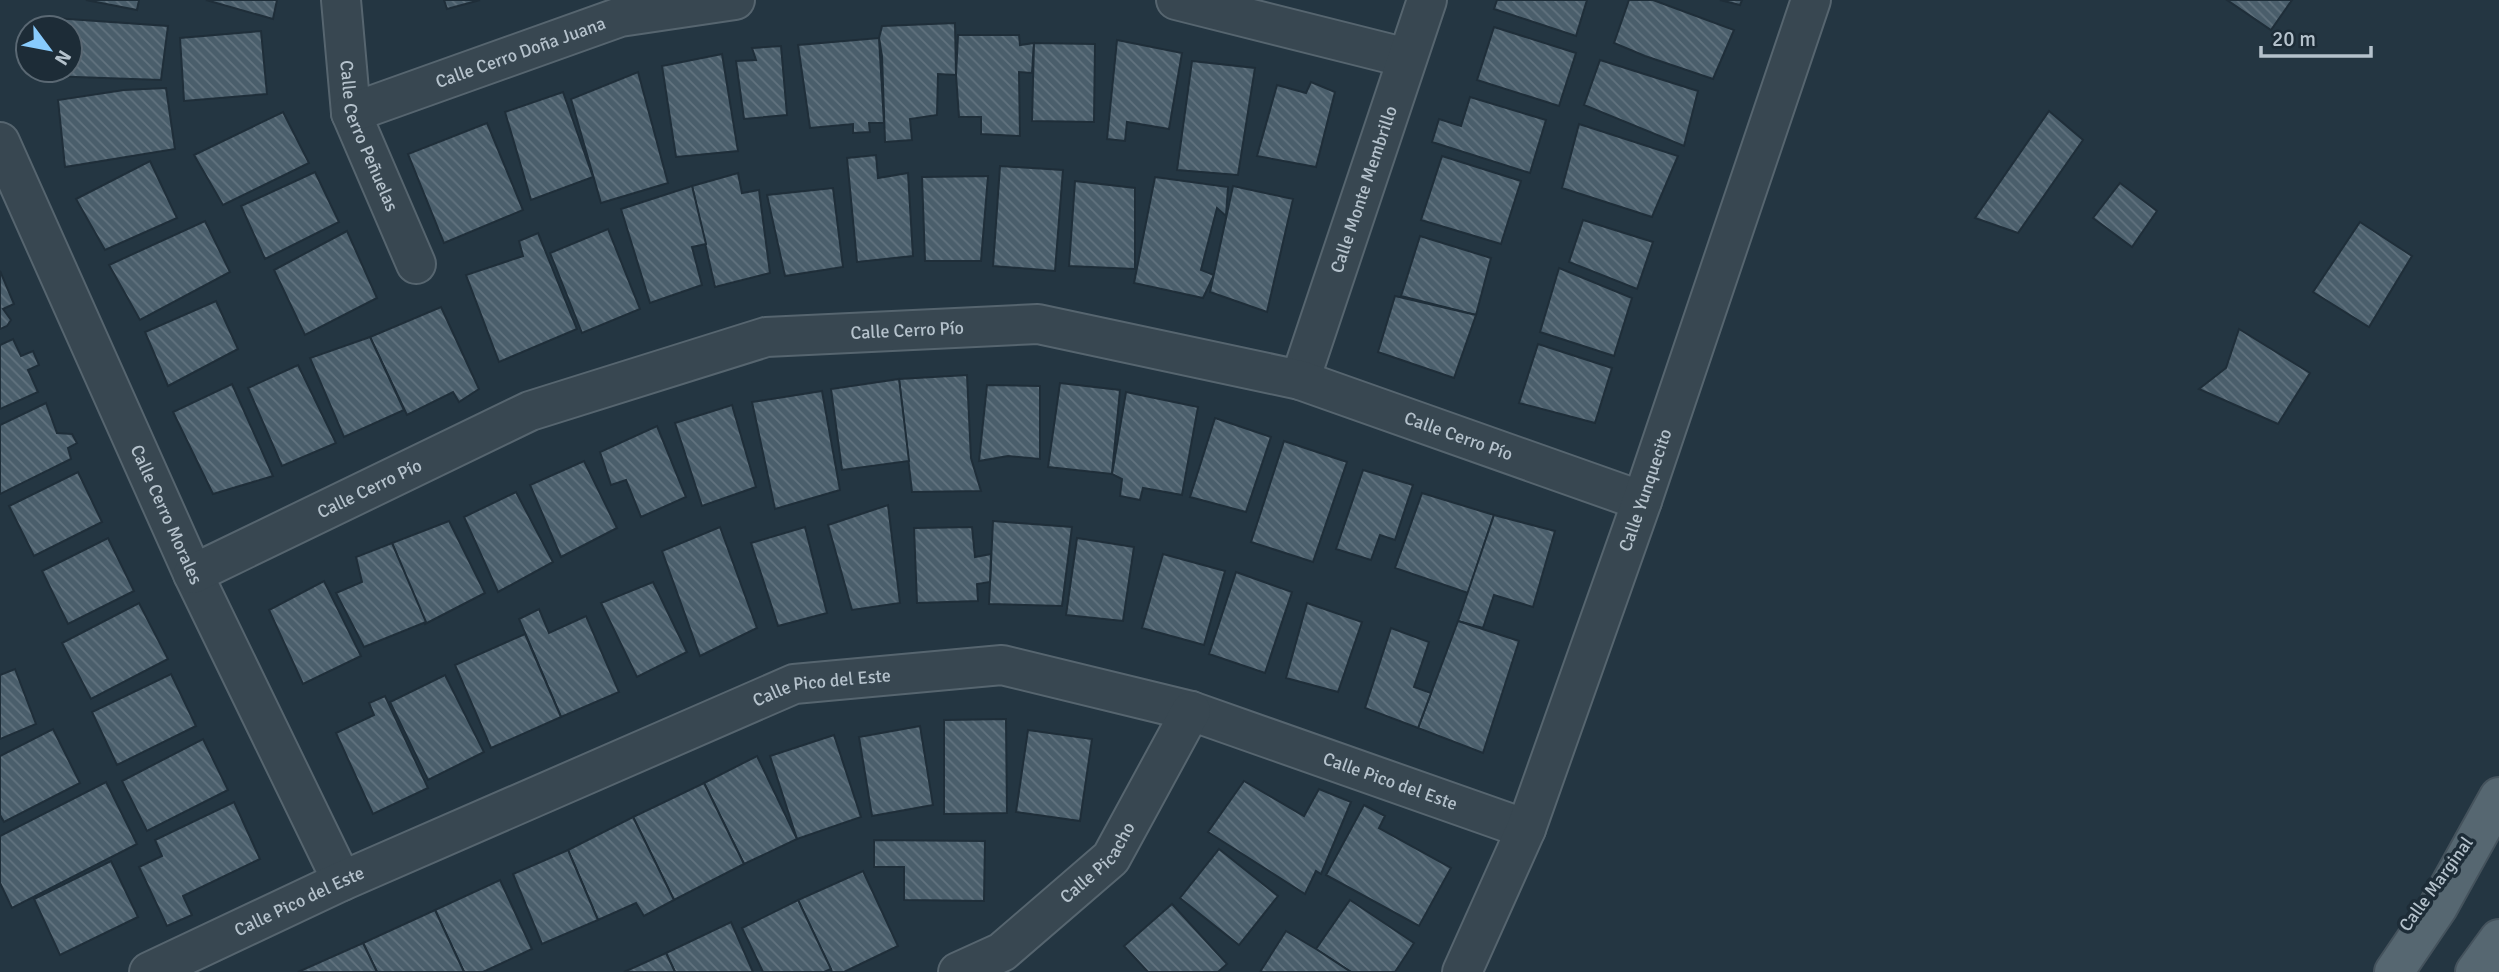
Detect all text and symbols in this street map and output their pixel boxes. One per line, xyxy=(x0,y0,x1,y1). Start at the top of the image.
street label: Calle Cerro Doña Juana xyxy=(432,12,609,93)
north arrow xyxy=(14,14,84,84)
scale bar xyxy=(2261,14,2371,58)
text: 20 m xyxy=(2272,26,2316,52)
text: N xyxy=(49,46,76,69)
street label: Calle Cerro Peñuelas xyxy=(335,59,403,215)
street label: Calle Monte Membrillo xyxy=(1326,103,1402,276)
street label: Calle Cerro Pío xyxy=(850,317,964,344)
street label: Calle Cerro Pío xyxy=(1401,407,1516,465)
street label: Calle Yunquecito xyxy=(1614,426,1677,554)
street label: Calle Cerro Morales xyxy=(126,441,207,588)
street label: Calle Cerro Pío xyxy=(314,454,425,523)
street label: Calle Pico del Este xyxy=(749,664,892,712)
street label: Calle Pico del Este xyxy=(1320,747,1460,815)
street label: Calle Picacho xyxy=(1055,818,1140,908)
street label: Calle Marginal xyxy=(2394,832,2478,936)
street label: Calle Pico del Este xyxy=(231,862,368,941)

